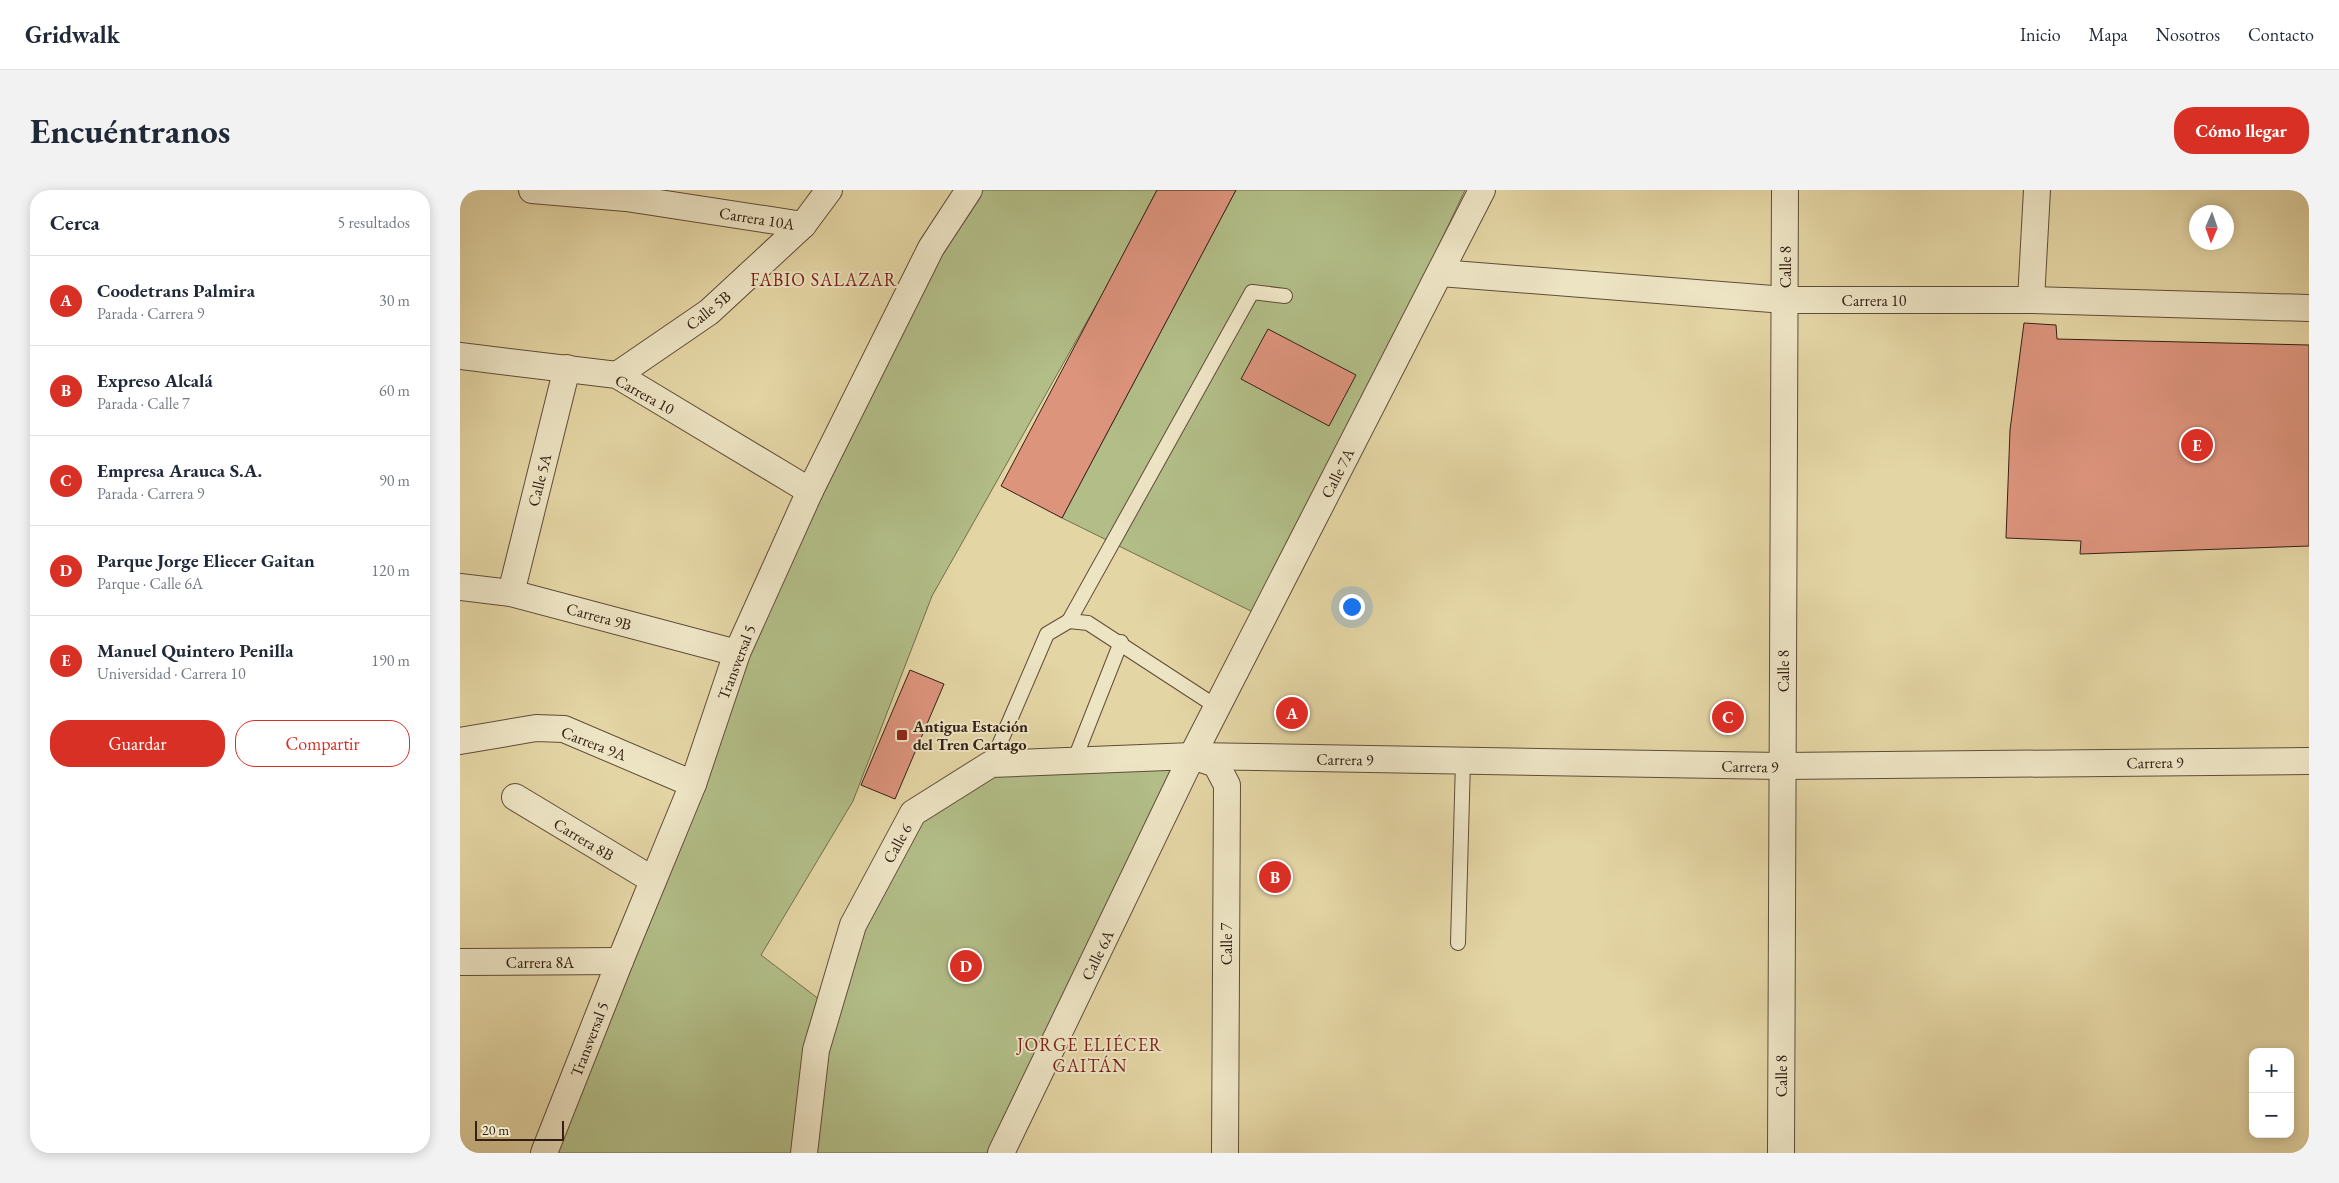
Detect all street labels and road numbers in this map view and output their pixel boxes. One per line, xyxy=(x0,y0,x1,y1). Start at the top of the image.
street label: Carrera 10A xyxy=(718,202,797,235)
street label: Calle 8 xyxy=(1775,245,1796,288)
street label: Calle 5B xyxy=(682,286,735,335)
street label: Carrera 10 xyxy=(1842,290,1907,311)
street label: Carrera 10 xyxy=(611,370,679,420)
street label: Calle 7A xyxy=(1316,444,1359,502)
street label: Calle 5A xyxy=(523,451,556,509)
street label: Carrera 9B xyxy=(564,598,634,635)
street label: Transversal 5 xyxy=(713,622,760,703)
street label: Calle 8 xyxy=(1773,649,1794,692)
street label: Carrera 9A xyxy=(558,721,630,766)
street label: Carrera 9 xyxy=(1316,749,1374,771)
street label: Carrera 9 xyxy=(2126,751,2184,773)
street label: Carrera 9 xyxy=(1721,756,1779,778)
street label: Carrera 8B xyxy=(550,813,618,866)
street label: Calle 6 xyxy=(878,819,917,867)
street label: Calle 7 xyxy=(1216,922,1237,965)
street label: Calle 6A xyxy=(1076,926,1119,984)
street label: Carrera 8A xyxy=(506,952,575,973)
street label: Transversal 5 xyxy=(566,999,613,1080)
street label: Calle 8 xyxy=(1771,1054,1792,1097)

